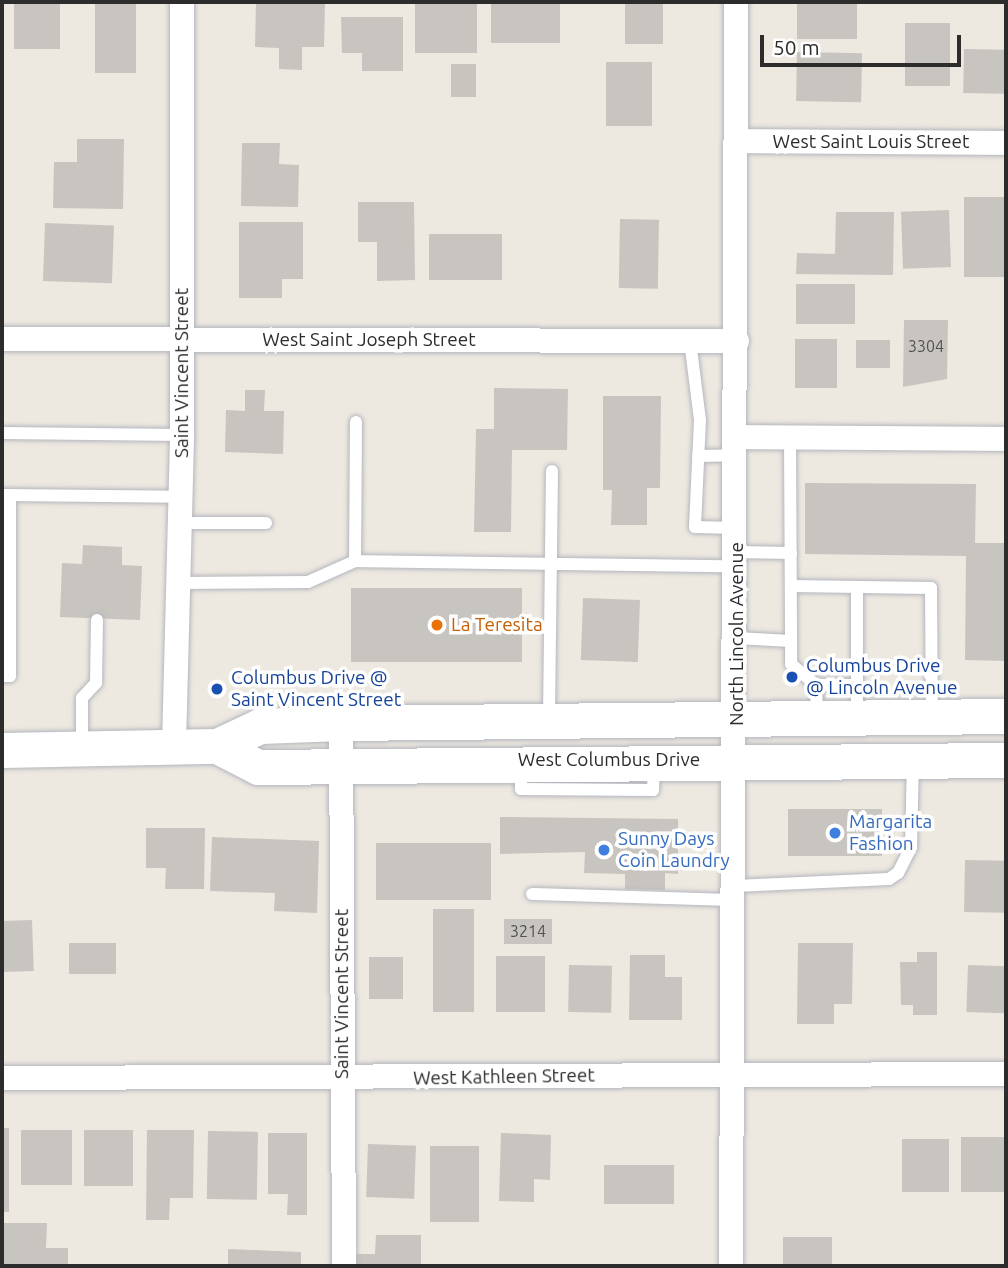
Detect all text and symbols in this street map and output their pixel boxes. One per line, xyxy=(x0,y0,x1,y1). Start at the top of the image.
scale bar xyxy=(763,21,964,65)
text: 50 m xyxy=(773,35,820,59)
street label: West Saint Louis Street xyxy=(773,131,969,153)
street label: Saint Vincent Street xyxy=(171,288,193,458)
street label: West Saint Joseph Street xyxy=(262,329,476,351)
house number: 3304 xyxy=(908,336,944,356)
street label: North Lincoln Avenue xyxy=(726,542,748,726)
place label: La Teresita xyxy=(451,614,543,636)
marker: La Teresita xyxy=(429,617,445,633)
place label: Columbus Drive @ Lincoln Avenue xyxy=(806,655,958,699)
place label: Columbus Drive @ Saint Vincent Street xyxy=(231,667,401,711)
marker: Columbus Drive @ Lincoln Avenue xyxy=(784,669,800,685)
marker: Columbus Drive @ Saint Vincent Street xyxy=(209,681,225,697)
street label: West Columbus Drive xyxy=(518,749,700,771)
place label: Margarita Fashion xyxy=(849,811,932,855)
marker: Margarita Fashion xyxy=(827,825,843,841)
place label: Sunny Days Coin Laundry xyxy=(618,828,730,872)
marker: Sunny Days Coin Laundry xyxy=(596,842,612,858)
street label: Saint Vincent Street xyxy=(331,909,353,1079)
house number: 3214 xyxy=(510,921,546,941)
street label: West Kathleen Street xyxy=(413,1064,595,1090)

